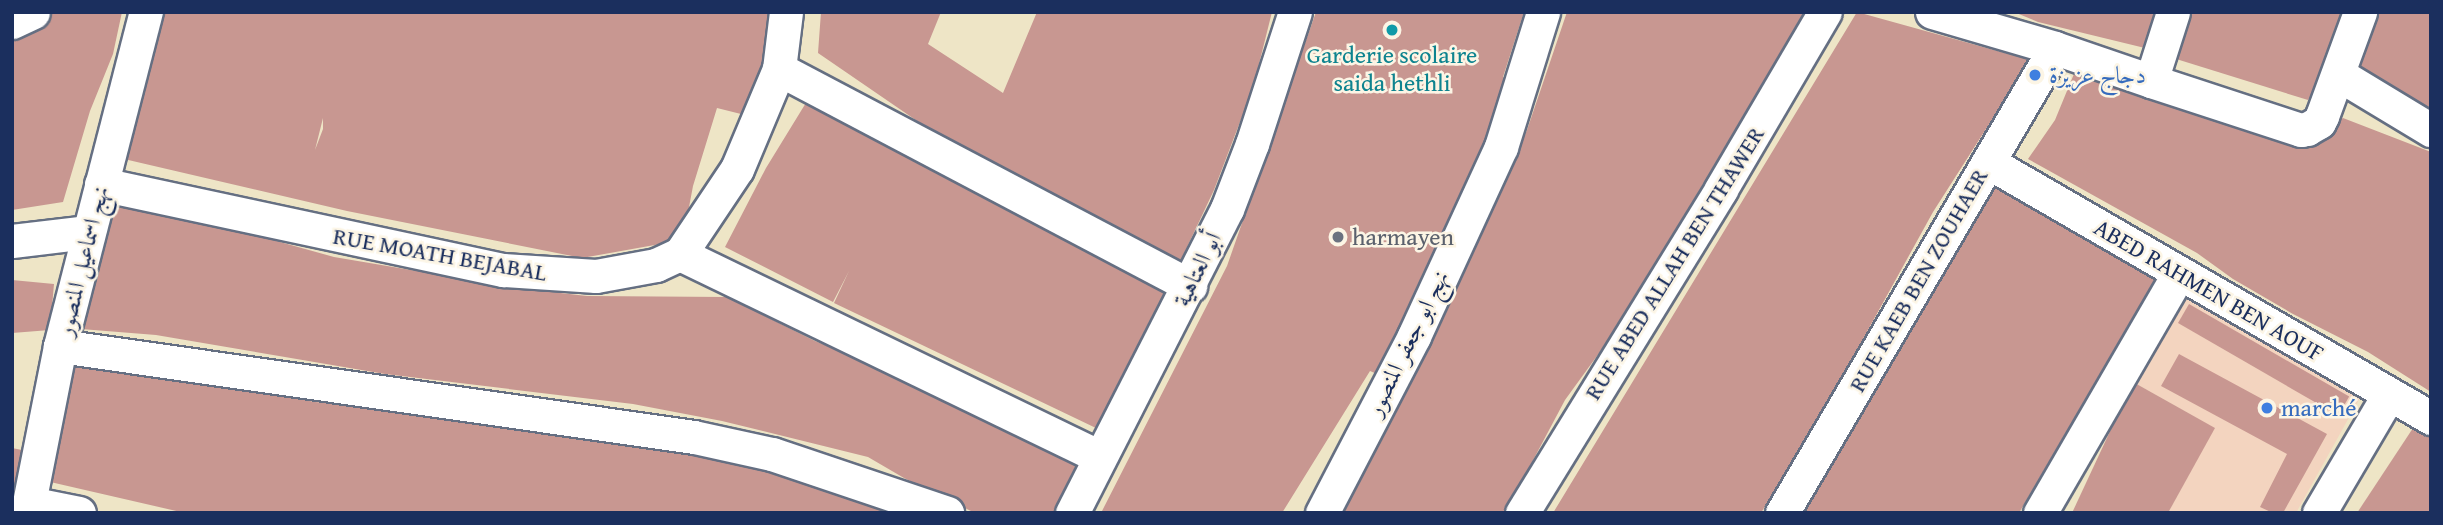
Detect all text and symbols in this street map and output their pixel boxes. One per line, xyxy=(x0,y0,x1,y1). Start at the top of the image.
marker: Garderie scolaire saida hethli xyxy=(1384,22,1400,38)
place label: Garderie scolaire saida hethli xyxy=(1307,41,1477,97)
place label: دجاج عزيزة xyxy=(2049,61,2146,89)
marker: دجاج عزيزة xyxy=(2027,67,2043,83)
street label: RUE ABED ALLAH BEN THAWER xyxy=(1578,121,1770,405)
street label: RUE KAEB BEN ZOUHAER xyxy=(1842,163,1994,397)
street label: نهج اسماعيل المنصور xyxy=(49,183,115,339)
street label: ABED RAHMEN BEN AOUF xyxy=(2089,212,2329,368)
street label: RUE MOATH BEJABAL xyxy=(331,221,549,287)
place label: harmayen xyxy=(1352,223,1454,251)
street label: أبو العتاهية xyxy=(1167,227,1227,311)
marker: harmayen xyxy=(1330,229,1346,245)
street label: نهج ابو جعفر المنصور xyxy=(1359,265,1455,421)
place label: marché xyxy=(2281,394,2356,422)
marker: marché xyxy=(2259,400,2275,416)

